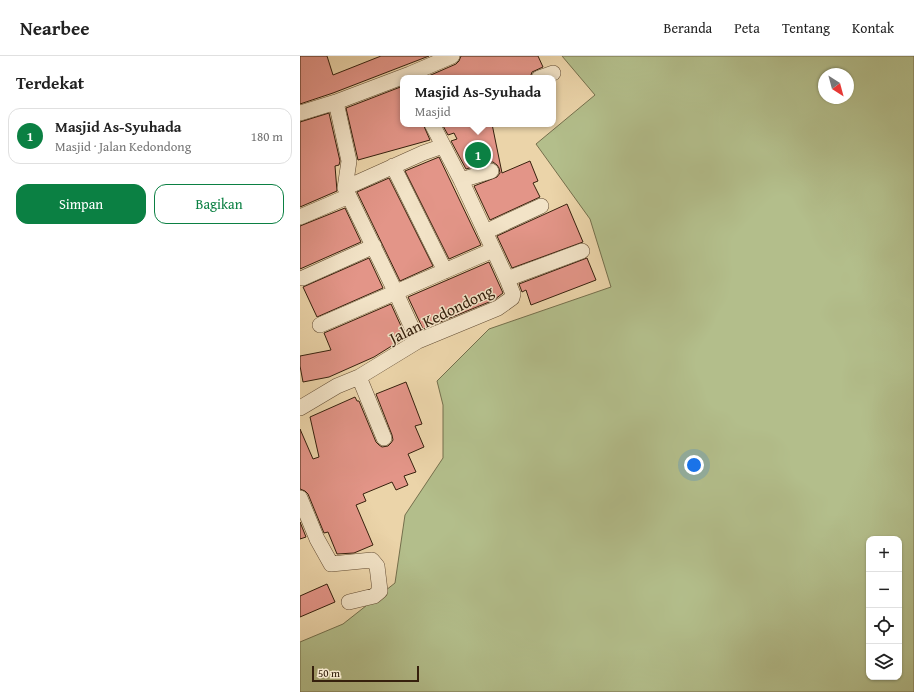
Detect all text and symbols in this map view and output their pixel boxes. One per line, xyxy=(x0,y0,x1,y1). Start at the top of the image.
text: Nearbee xyxy=(20,14,90,42)
text: Beranda xyxy=(664,18,712,38)
text: Peta xyxy=(734,18,760,38)
text: Tentang xyxy=(782,18,830,38)
text: Kontak xyxy=(852,18,894,38)
north arrow xyxy=(818,68,854,104)
text: Terdekat xyxy=(16,70,84,95)
popup xyxy=(400,75,556,127)
text: Masjid As-Syuhada xyxy=(415,81,541,102)
text: Masjid xyxy=(415,102,451,121)
text: Masjid As-Syuhada xyxy=(55,116,182,137)
text: 1 xyxy=(27,127,33,146)
text: 180 m xyxy=(251,127,283,146)
text: Masjid · Jalan Kedondong xyxy=(55,137,191,156)
pin: 1 xyxy=(465,140,491,170)
button: Simpan xyxy=(16,184,146,224)
button: Bagikan xyxy=(154,184,284,224)
street label: Jalan Kedondong xyxy=(383,278,497,351)
your location xyxy=(684,455,704,475)
map controls xyxy=(866,536,902,680)
button: + xyxy=(866,536,902,572)
button: − xyxy=(866,572,902,608)
button: locate xyxy=(866,608,902,644)
button: layers xyxy=(866,644,902,680)
scale bar xyxy=(312,664,419,683)
text: 50 m xyxy=(318,665,340,681)

